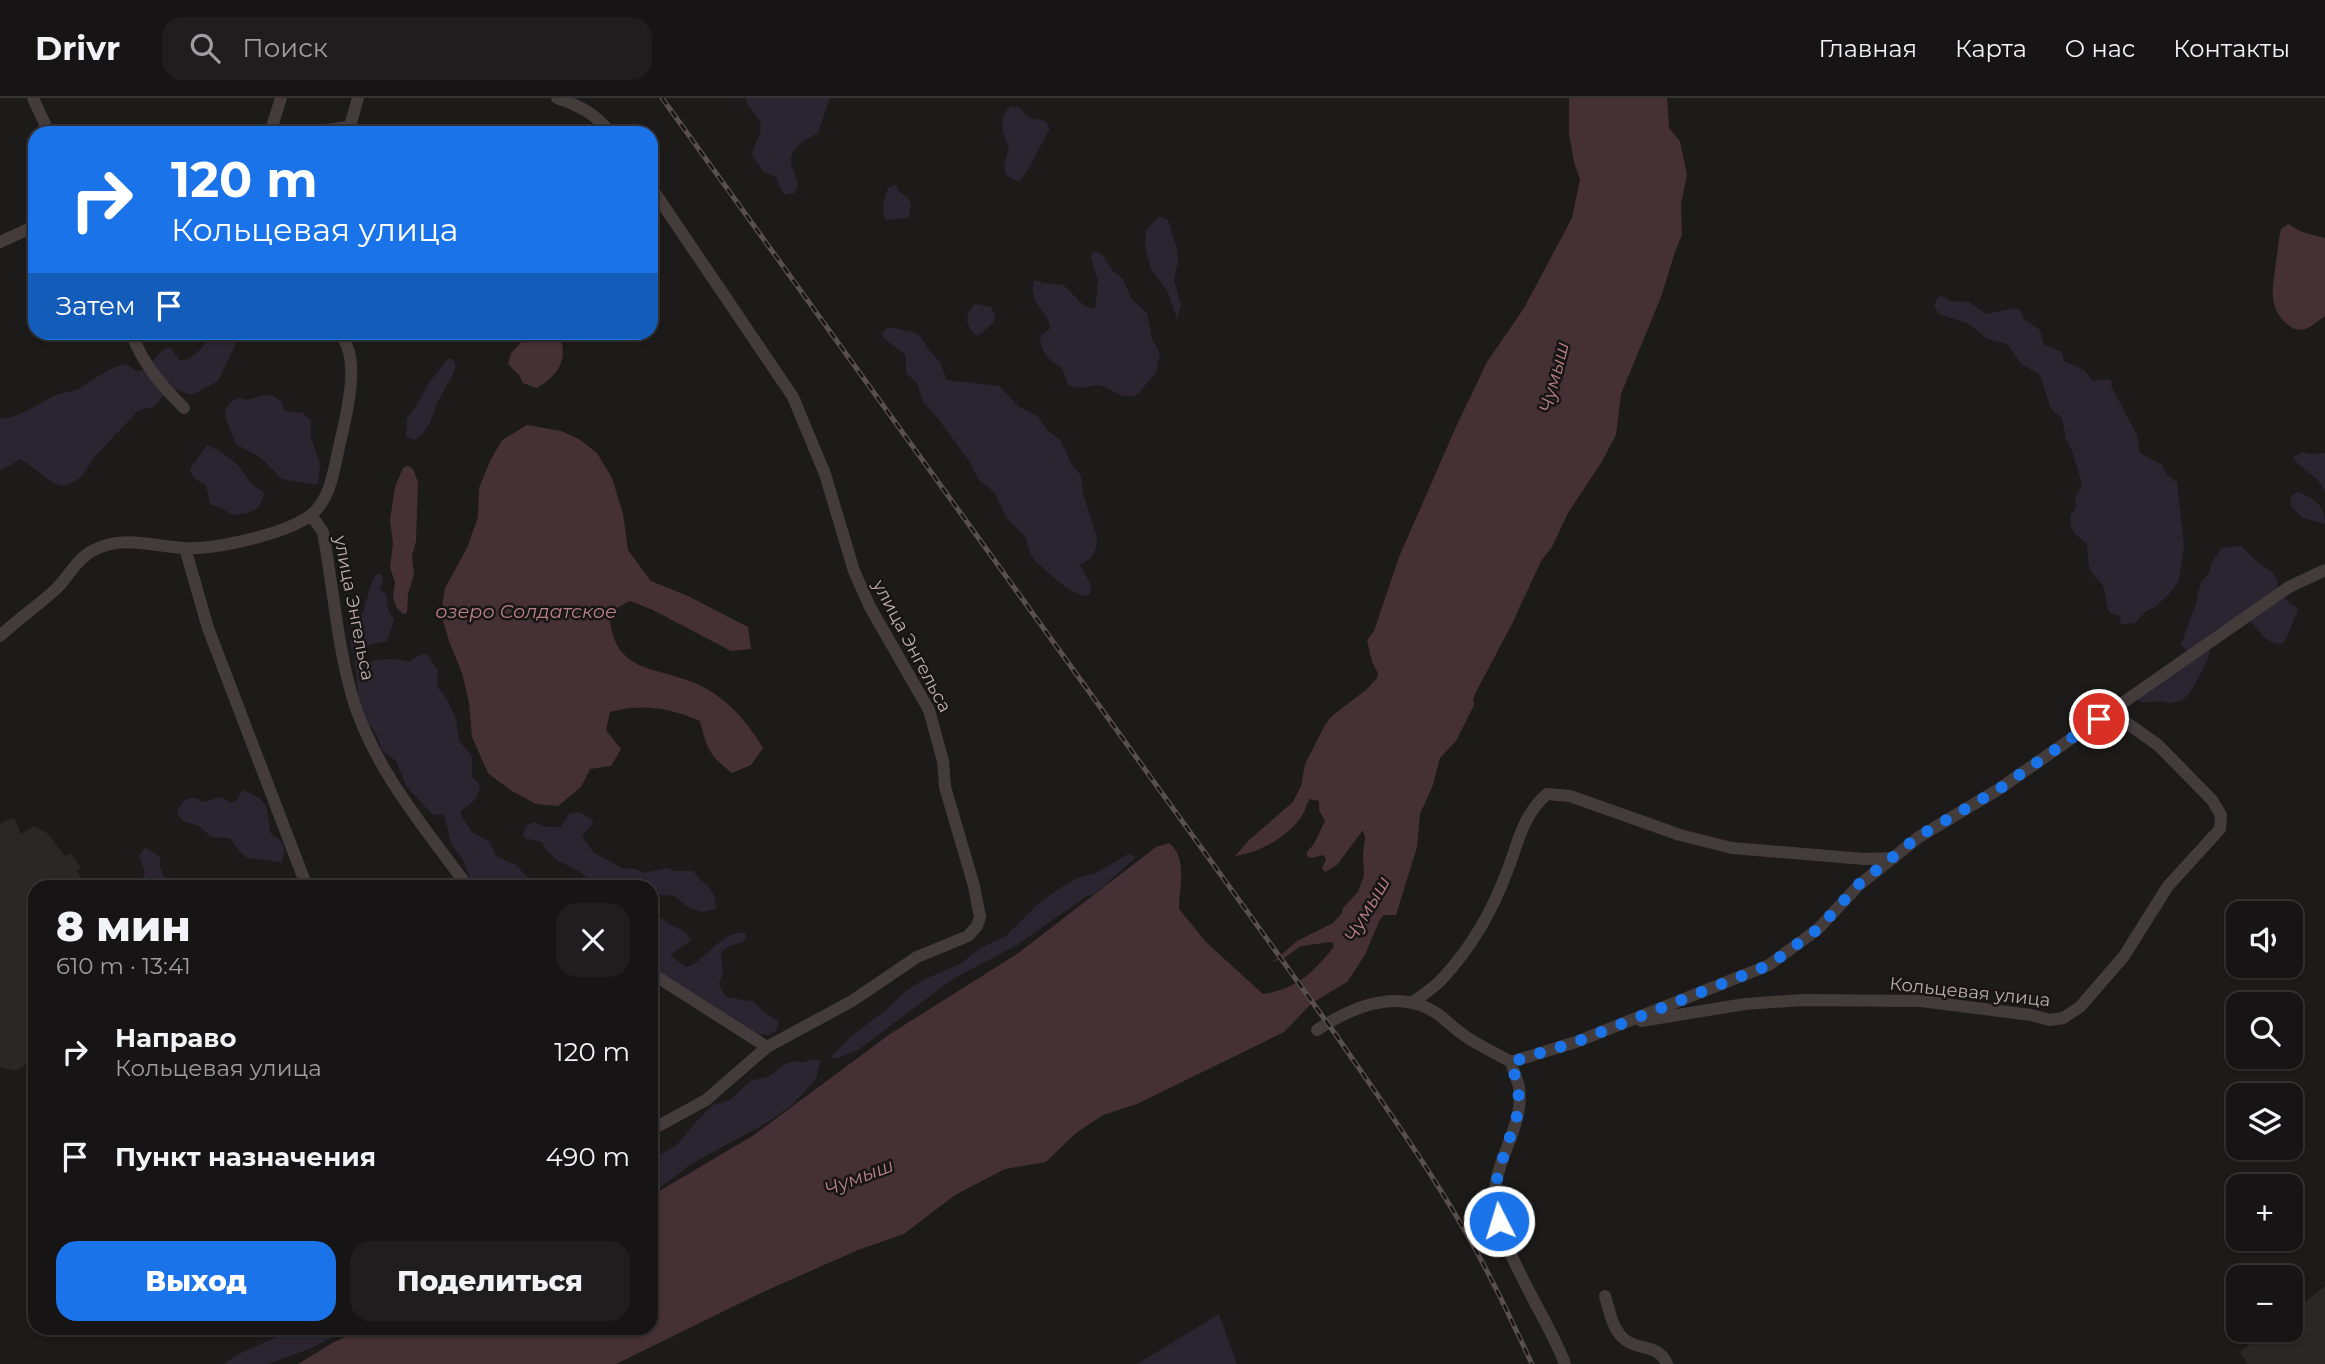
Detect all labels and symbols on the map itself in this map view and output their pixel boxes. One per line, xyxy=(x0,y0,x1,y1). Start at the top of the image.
water label: Чумыш xyxy=(1534,339,1574,415)
street label: улица Энгельса xyxy=(329,533,379,682)
street label: улица Энгельса xyxy=(867,575,956,716)
water label: озеро Солдатское xyxy=(435,600,617,623)
pin xyxy=(2069,689,2129,749)
water label: Чумыш xyxy=(1339,872,1395,946)
street label: Кольцевая улица xyxy=(1888,973,2052,1011)
water label: Чумыш xyxy=(821,1153,897,1201)
position arrow xyxy=(1462,1184,1536,1258)

